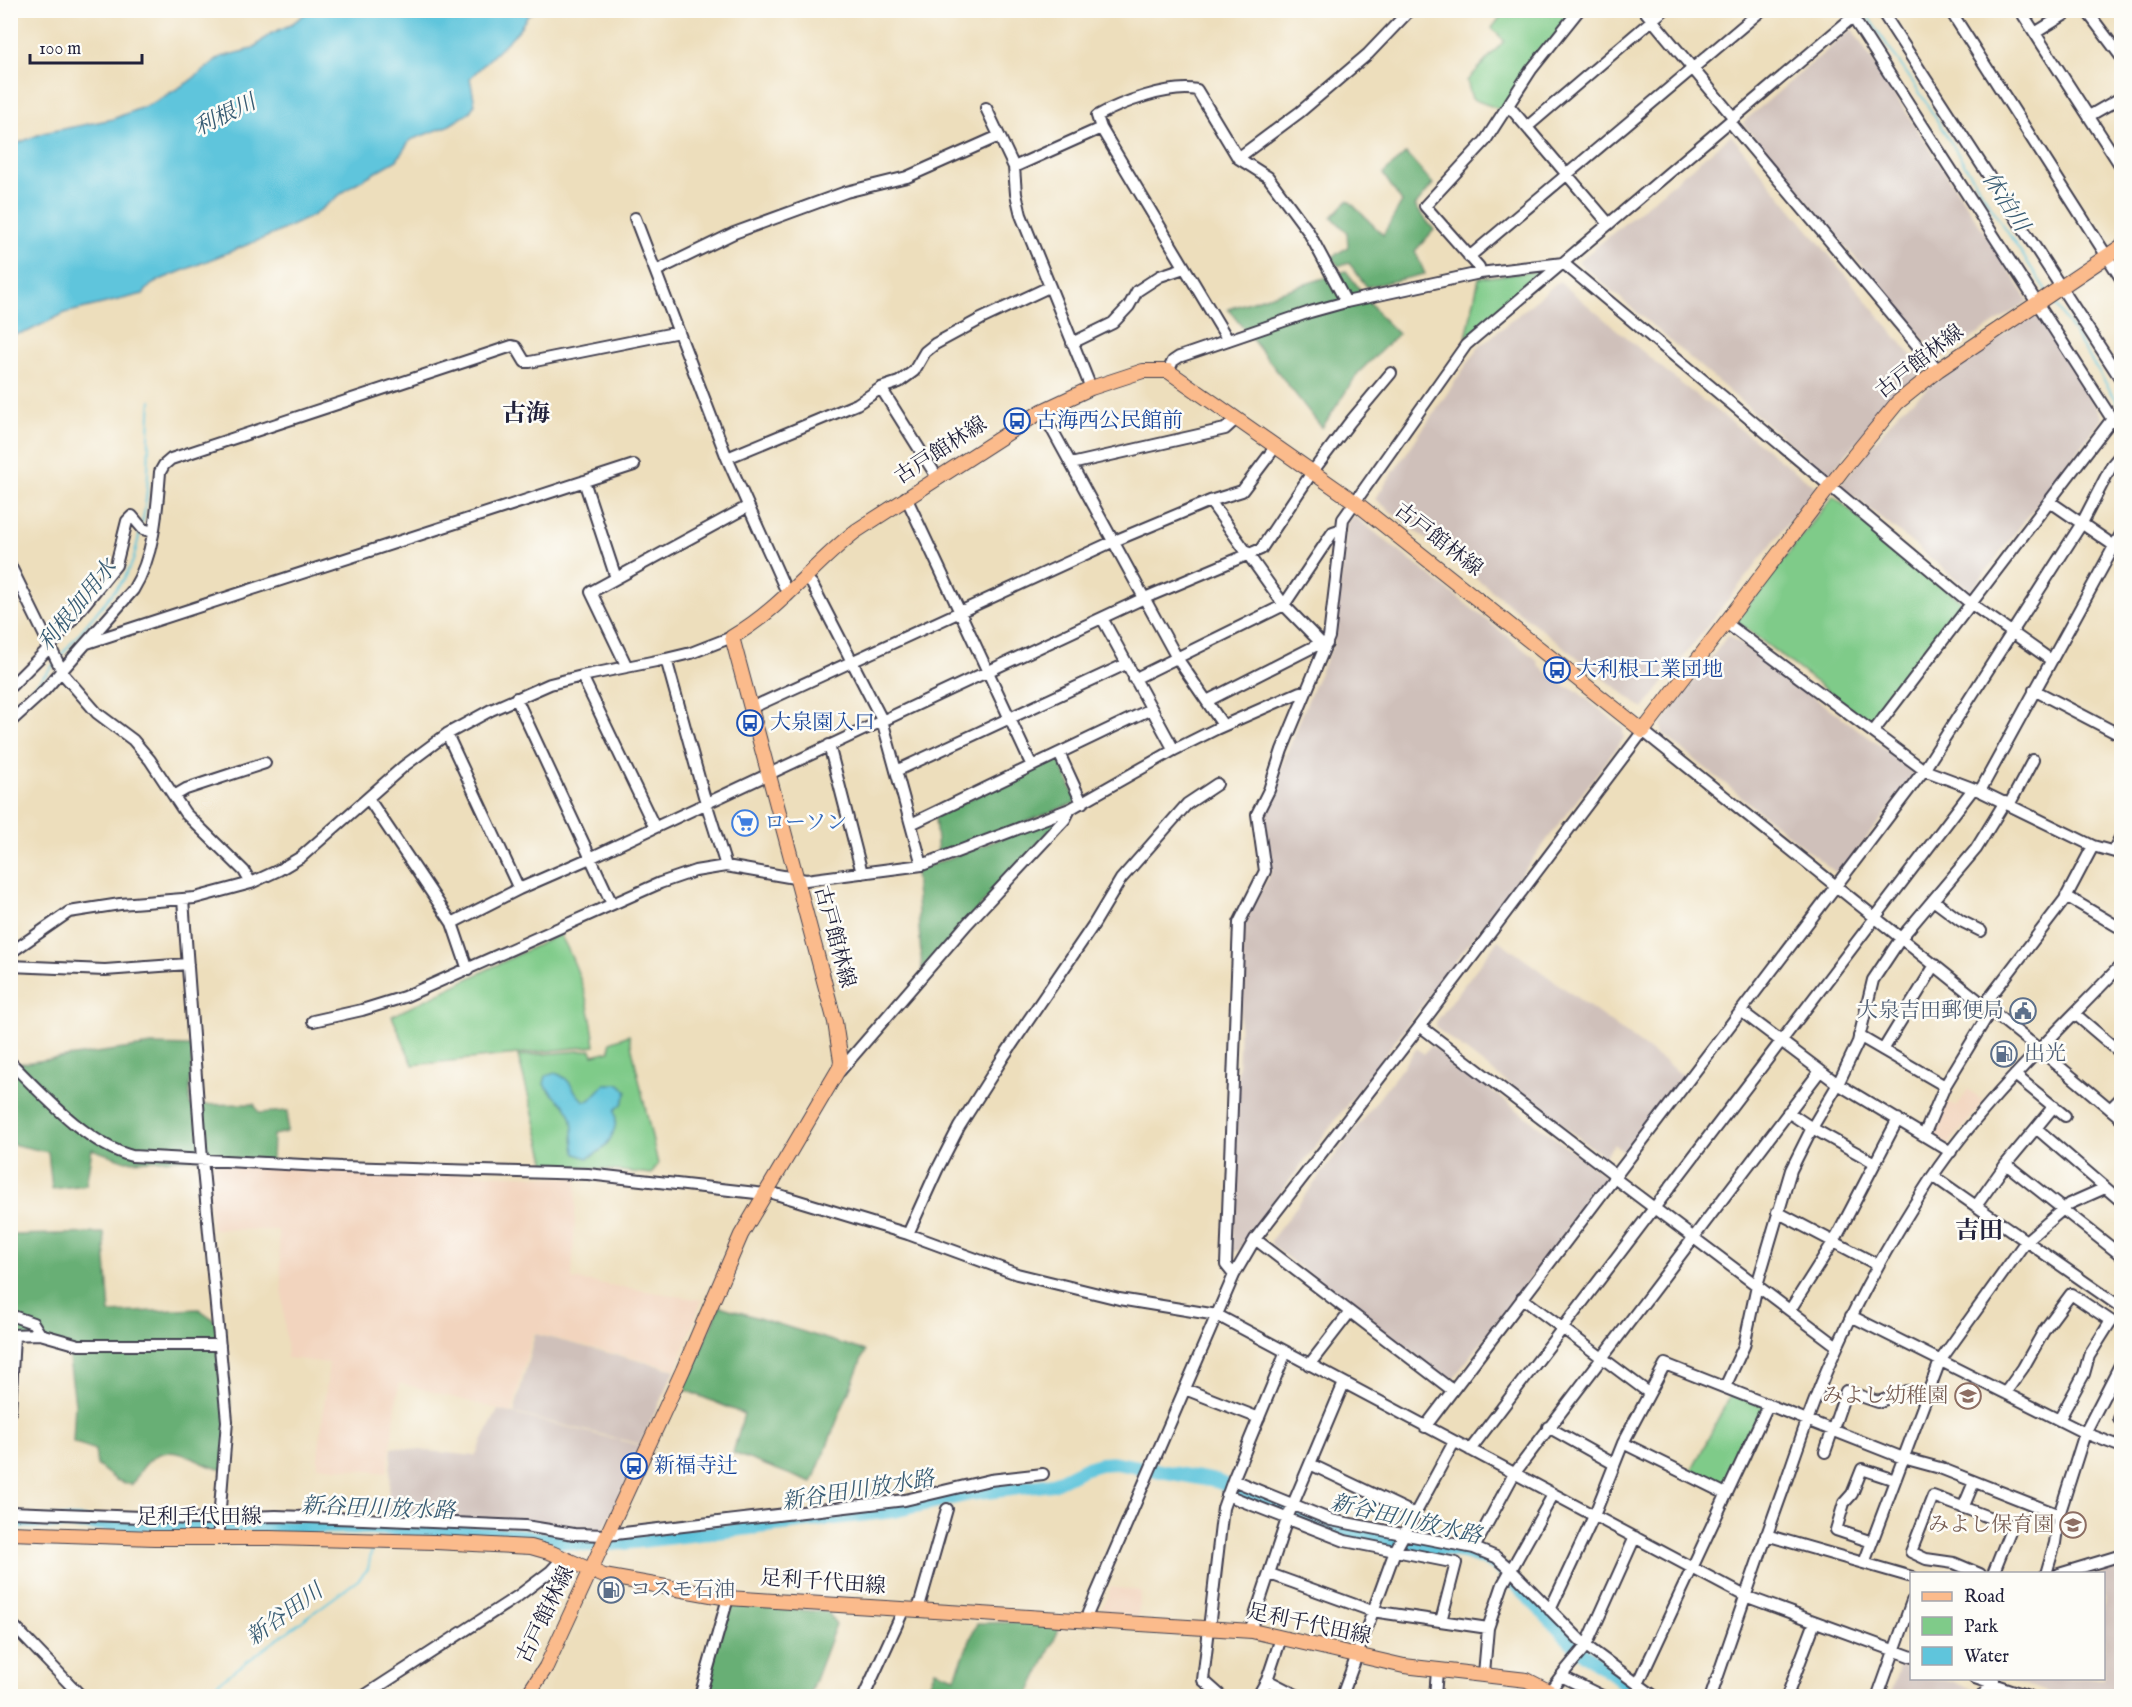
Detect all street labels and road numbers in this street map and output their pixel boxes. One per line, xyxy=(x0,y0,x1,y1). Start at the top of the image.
street label: 古戸館林線 xyxy=(1870,319,1970,405)
street label: 古戸館林線 xyxy=(890,411,992,491)
street label: 古戸館林線 xyxy=(1388,497,1488,583)
street label: 古戸館林線 xyxy=(807,883,861,991)
street label: 足利千代田線 xyxy=(136,1504,262,1531)
street label: 古戸館林線 xyxy=(511,1562,581,1668)
street label: 足利千代田線 xyxy=(759,1565,887,1601)
street label: 足利千代田線 xyxy=(1245,1599,1373,1651)

